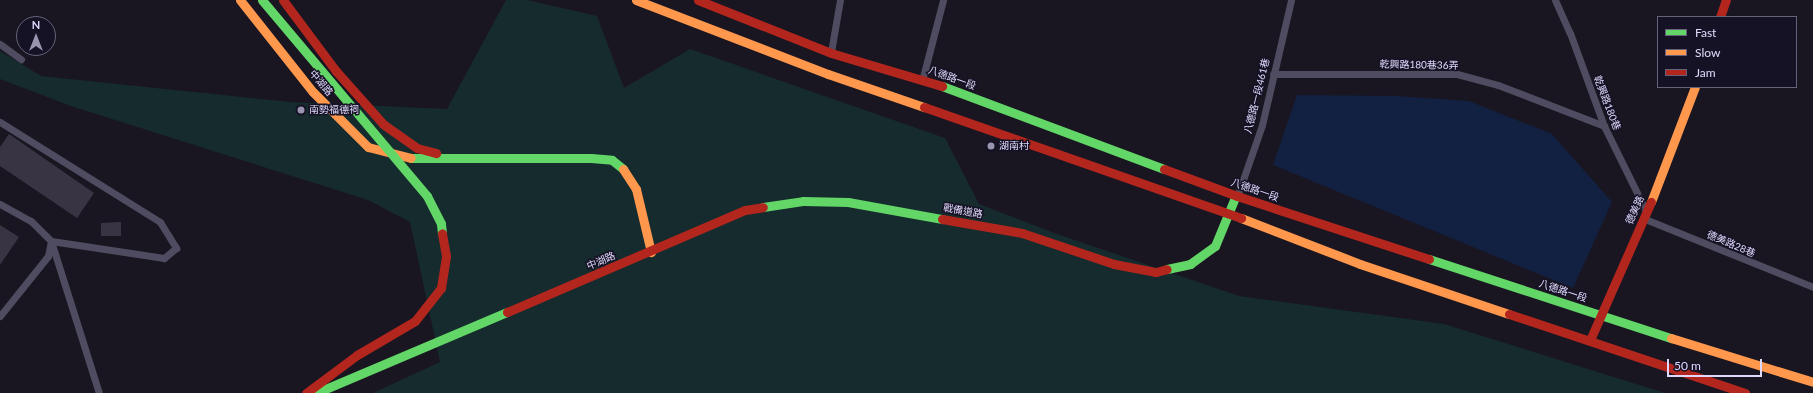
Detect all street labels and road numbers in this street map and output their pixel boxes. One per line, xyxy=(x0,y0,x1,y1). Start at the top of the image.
street label: 八德路一段461巷 xyxy=(1242,57,1272,135)
street label: 乾興路180巷36弄 xyxy=(1379,58,1459,72)
street label: 八德路一段 xyxy=(926,64,978,92)
street label: 中湖路 xyxy=(307,68,335,98)
street label: 乾興路180巷 xyxy=(1591,74,1623,132)
street label: 八德路一段 xyxy=(1229,176,1281,204)
street label: 德美路 xyxy=(1623,194,1647,226)
street label: 戰備道路 xyxy=(942,202,984,220)
street label: 德美路28巷 xyxy=(1705,228,1757,260)
street label: 中湖路 xyxy=(585,250,617,272)
street label: 八德路一段 xyxy=(1537,278,1589,304)

